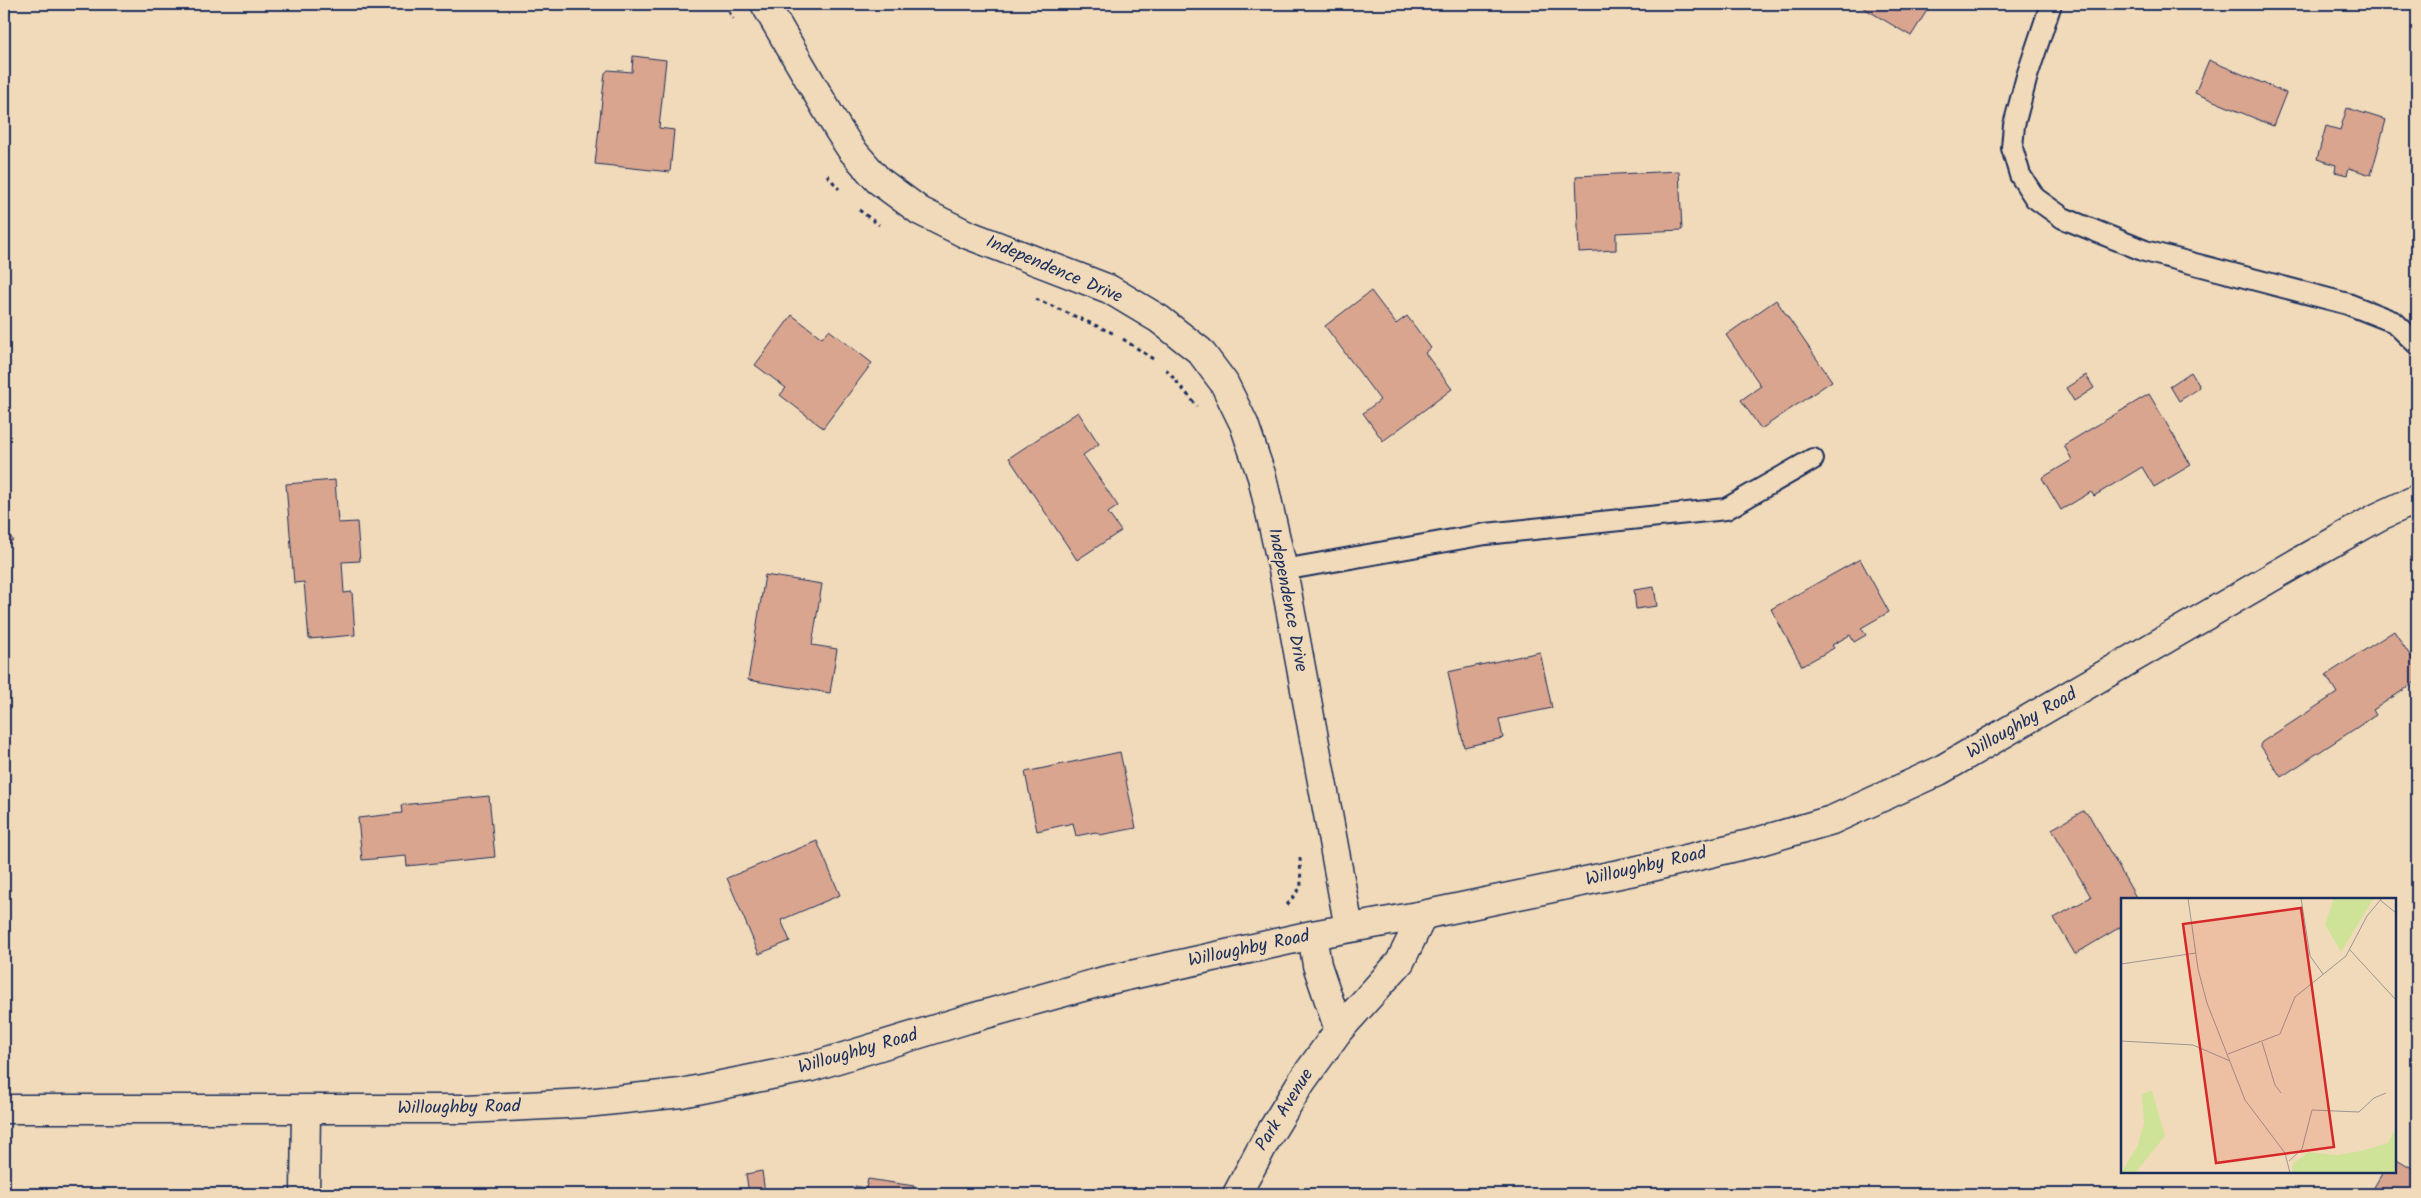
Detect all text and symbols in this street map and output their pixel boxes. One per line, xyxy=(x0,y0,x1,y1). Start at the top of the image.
street label: Independence Drive xyxy=(981,228,1127,312)
street label: Independence Drive xyxy=(1259,526,1315,674)
street label: Willoughby Road xyxy=(1961,680,2084,767)
street label: Willoughby Road xyxy=(1583,839,1710,895)
inset map xyxy=(2121,898,2396,1173)
street label: Willoughby Road xyxy=(1186,922,1313,976)
street label: Willoughby Road xyxy=(795,1021,922,1083)
street label: Park Avenue xyxy=(1248,1063,1322,1157)
street label: Willoughby Road xyxy=(397,1092,522,1124)

